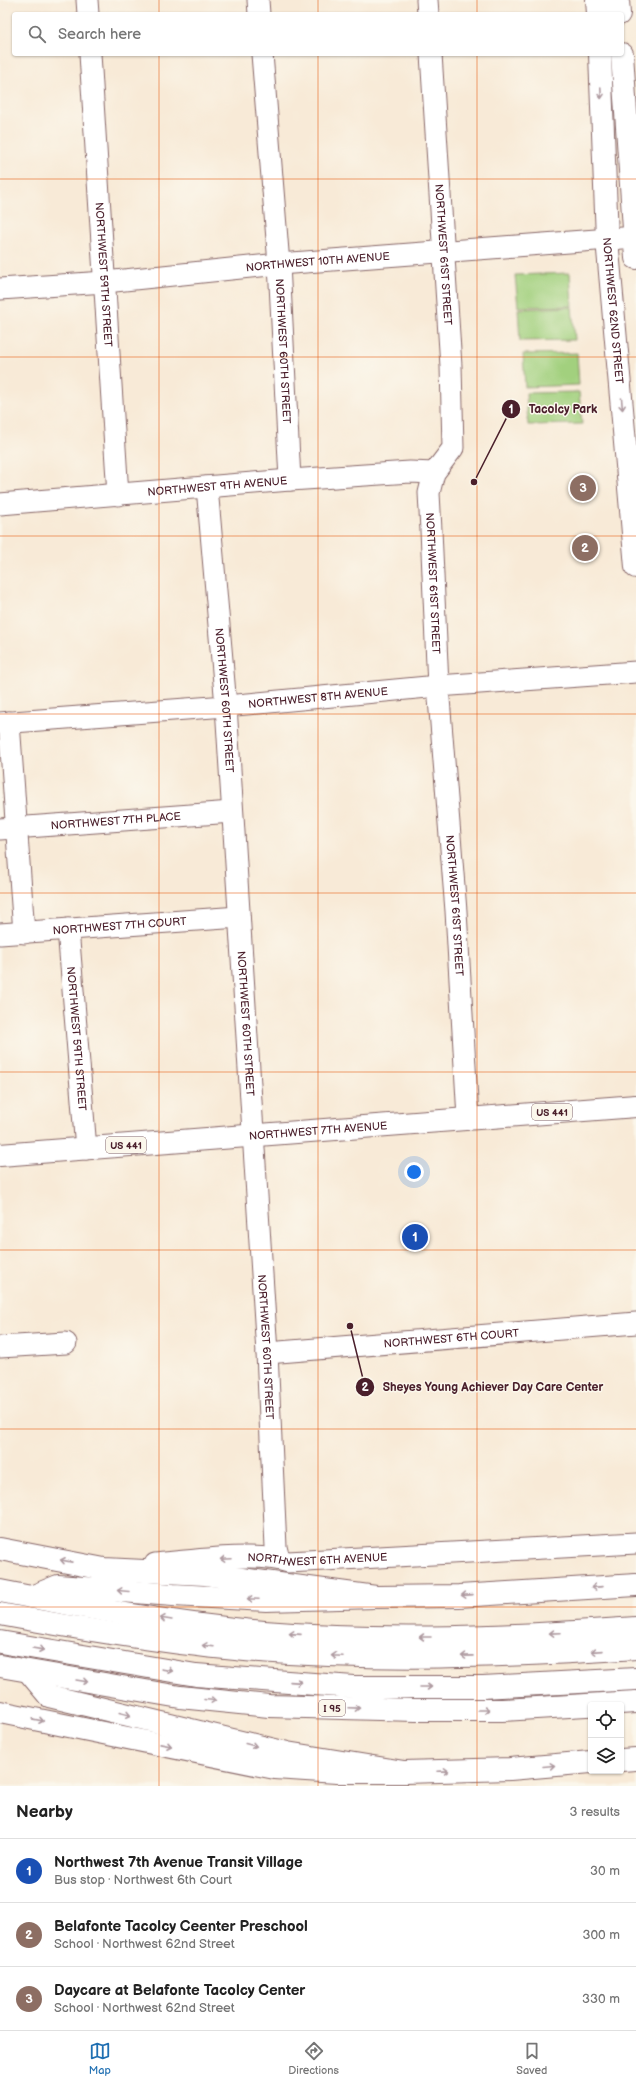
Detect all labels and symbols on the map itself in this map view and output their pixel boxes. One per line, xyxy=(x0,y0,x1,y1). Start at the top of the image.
one-way arrow xyxy=(598,86,605,99)
street label: NORTHWEST 61ST STREET xyxy=(432,184,454,326)
street label: NORTHWEST 59TH STREET xyxy=(92,202,115,348)
street label: NORTHWEST 62ND STREET xyxy=(600,237,626,385)
street label: NORTHWEST 10TH AVENUE xyxy=(245,250,390,274)
street label: NORTHWEST 60TH STREET xyxy=(273,278,293,424)
callout: Tacolcy Park xyxy=(501,397,606,421)
one-way arrow xyxy=(618,397,625,410)
text: 1 xyxy=(508,402,514,417)
text: Tacolcy Park xyxy=(529,402,598,417)
pin: 3 xyxy=(570,473,596,503)
street label: NORTHWEST 9TH AVENUE xyxy=(147,474,288,499)
street label: NORTHWEST 61ST STREET xyxy=(423,512,443,655)
pin: 2 xyxy=(572,533,598,563)
street label: NORTHWEST 60TH STREET xyxy=(212,627,236,774)
street label: NORTHWEST 8TH AVENUE xyxy=(248,685,388,711)
street label: NORTHWEST 7TH PLACE xyxy=(50,810,181,832)
street label: NORTHWEST 61ST STREET xyxy=(443,834,466,977)
street label: NORTHWEST 7TH COURT xyxy=(52,915,187,937)
street label: NORTHWEST 60TH STREET xyxy=(235,951,257,1097)
street label: NORTHWEST 59TH STREET xyxy=(64,966,89,1112)
road number: US 441 xyxy=(532,1104,572,1120)
street label: NORTHWEST 7TH AVENUE xyxy=(248,1119,388,1143)
road number: US 441 xyxy=(106,1137,146,1153)
your location xyxy=(404,1162,424,1182)
pin: 1 xyxy=(402,1222,428,1252)
street label: NORTHWEST 60TH STREET xyxy=(255,1274,276,1420)
street label: NORTHWEST 6TH COURT xyxy=(383,1326,520,1350)
callout: Sheyes Young Achiever Day Care Center xyxy=(355,1375,612,1399)
text: 2 xyxy=(361,1380,369,1395)
text: Sheyes Young Achiever Day Care Center xyxy=(383,1380,604,1395)
street label: NORTHWEST 6TH AVENUE xyxy=(248,1551,388,1569)
one-way arrow xyxy=(220,1555,233,1563)
one-way arrow xyxy=(60,1557,73,1565)
one-way arrow xyxy=(591,1584,604,1591)
one-way arrow xyxy=(117,1587,130,1595)
one-way arrow xyxy=(461,1592,474,1599)
one-way arrow xyxy=(247,1595,260,1603)
one-way arrow xyxy=(160,1615,173,1623)
one-way arrow xyxy=(549,1629,562,1637)
one-way arrow xyxy=(289,1630,302,1637)
one-way arrow xyxy=(419,1633,432,1641)
one-way arrow xyxy=(202,1642,215,1650)
one-way arrow xyxy=(32,1645,45,1653)
one-way arrow xyxy=(591,1647,604,1654)
one-way arrow xyxy=(331,1652,344,1659)
one-way arrow xyxy=(461,1652,474,1660)
one-way arrow xyxy=(160,1666,173,1674)
one-way arrow xyxy=(75,1677,88,1685)
one-way arrow xyxy=(289,1679,302,1686)
one-way arrow xyxy=(419,1683,432,1691)
one-way arrow xyxy=(203,1696,216,1704)
road number: I 95 xyxy=(319,1700,345,1716)
one-way arrow xyxy=(347,1705,360,1712)
one-way arrow xyxy=(477,1706,490,1714)
one-way arrow xyxy=(118,1711,131,1719)
one-way arrow xyxy=(31,1716,44,1724)
one-way arrow xyxy=(245,1741,258,1749)
one-way arrow xyxy=(159,1742,172,1750)
one-way arrow xyxy=(542,1762,555,1769)
one-way arrow xyxy=(436,1767,449,1775)

